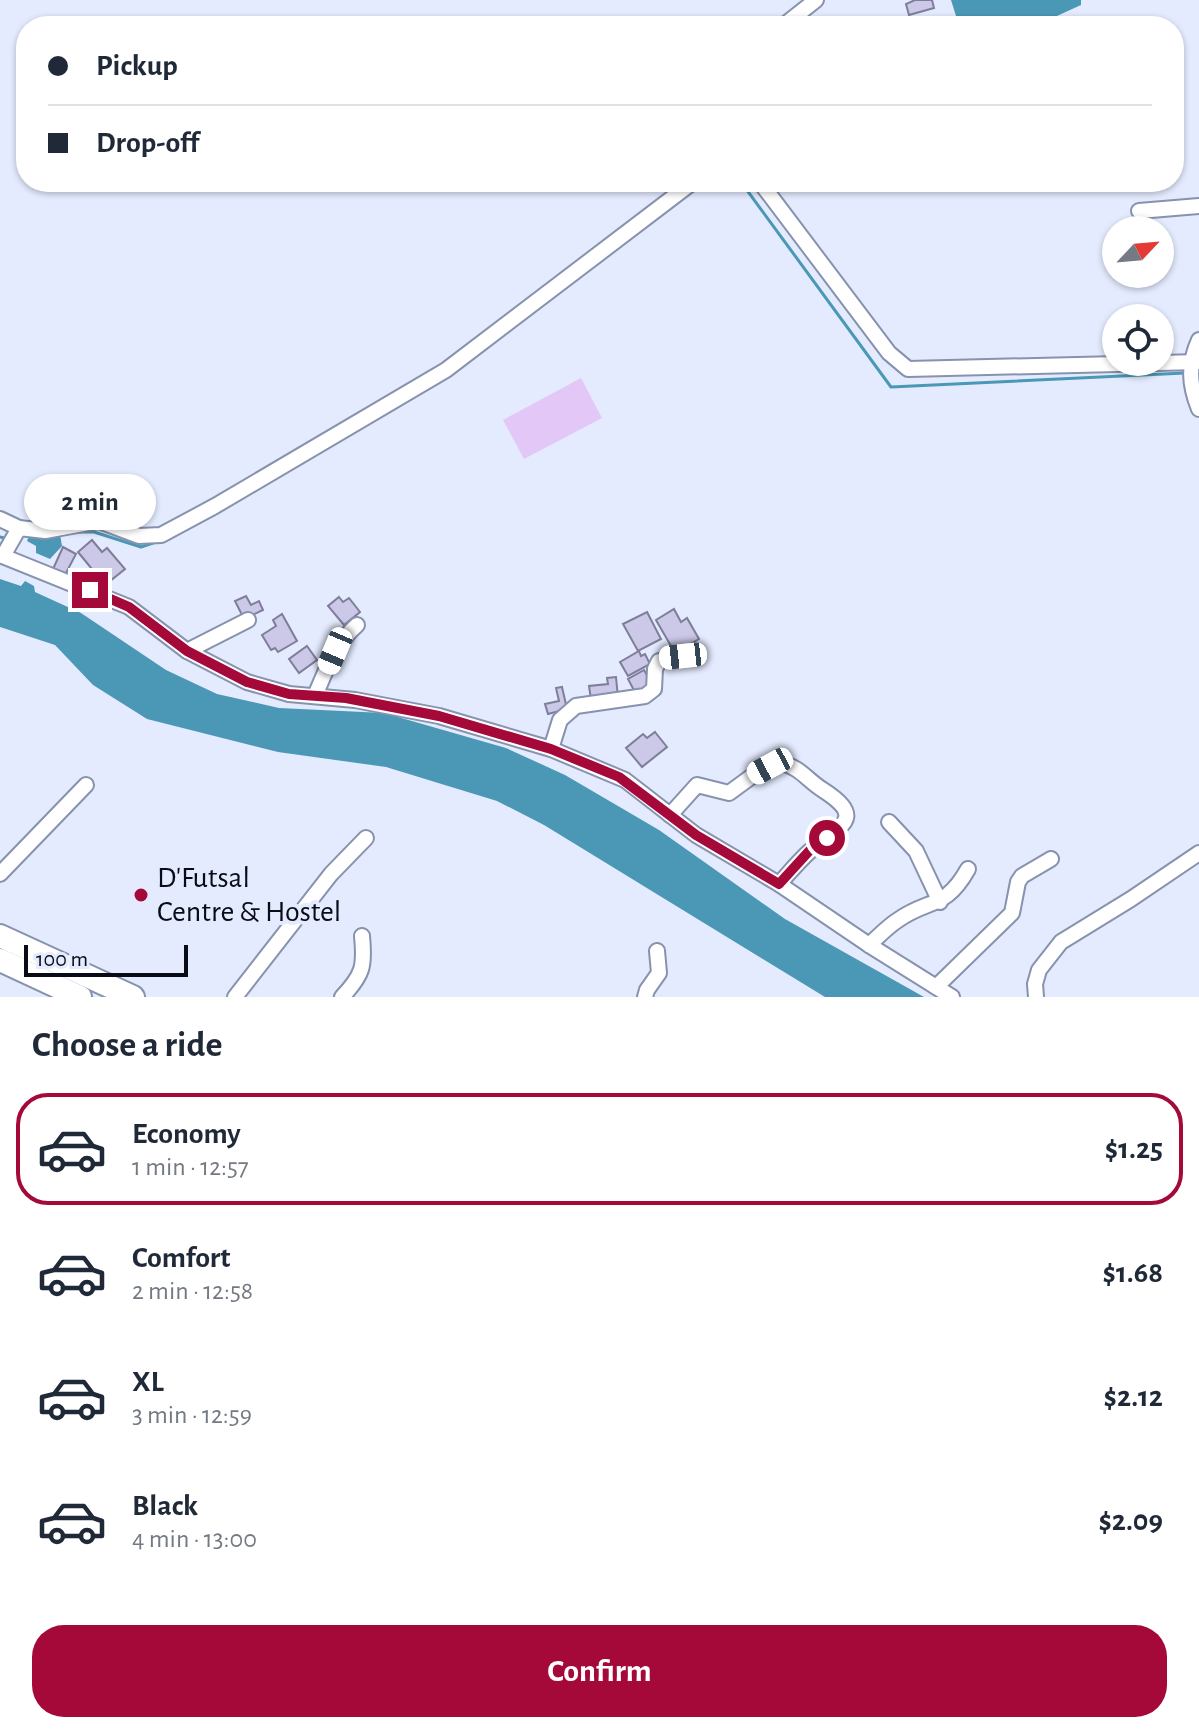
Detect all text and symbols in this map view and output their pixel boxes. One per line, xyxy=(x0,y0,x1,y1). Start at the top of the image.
text: Pickup xyxy=(96,51,178,81)
text: Drop-off xyxy=(96,128,199,158)
north arrow xyxy=(1102,216,1174,288)
map controls xyxy=(1102,216,1174,376)
button: locate xyxy=(1102,304,1174,376)
callout: 2 min xyxy=(24,474,156,530)
text: 2 min xyxy=(61,489,119,515)
route end xyxy=(72,572,108,608)
car xyxy=(315,624,355,678)
car xyxy=(658,642,708,670)
car xyxy=(743,744,797,788)
route start xyxy=(809,820,845,856)
place label: D'Futsal Centre & Hostel xyxy=(157,863,341,927)
marker: D'Futsal Centre & Hostel xyxy=(132,886,150,904)
scale bar xyxy=(24,941,188,977)
text: 100 m xyxy=(36,948,88,970)
text: Choose a ride xyxy=(32,1027,222,1063)
icon: car xyxy=(36,1113,108,1185)
text: Economy xyxy=(132,1119,241,1149)
text: $1.25 xyxy=(1105,1134,1163,1164)
text: 1 min · 12:57 xyxy=(132,1154,249,1180)
icon: car xyxy=(36,1237,108,1309)
text: Comfort xyxy=(132,1243,231,1273)
text: $1.68 xyxy=(1103,1258,1163,1288)
text: 2 min · 12:58 xyxy=(132,1278,253,1304)
icon: car xyxy=(36,1361,108,1433)
text: XL xyxy=(132,1367,164,1397)
text: $2.12 xyxy=(1104,1382,1163,1412)
text: 3 min · 12:59 xyxy=(132,1402,252,1428)
icon: car xyxy=(36,1485,108,1557)
text: Black xyxy=(132,1491,198,1521)
text: $2.09 xyxy=(1098,1506,1163,1536)
text: 4 min · 13:00 xyxy=(132,1526,257,1552)
button: Confirm xyxy=(32,1625,1167,1717)

